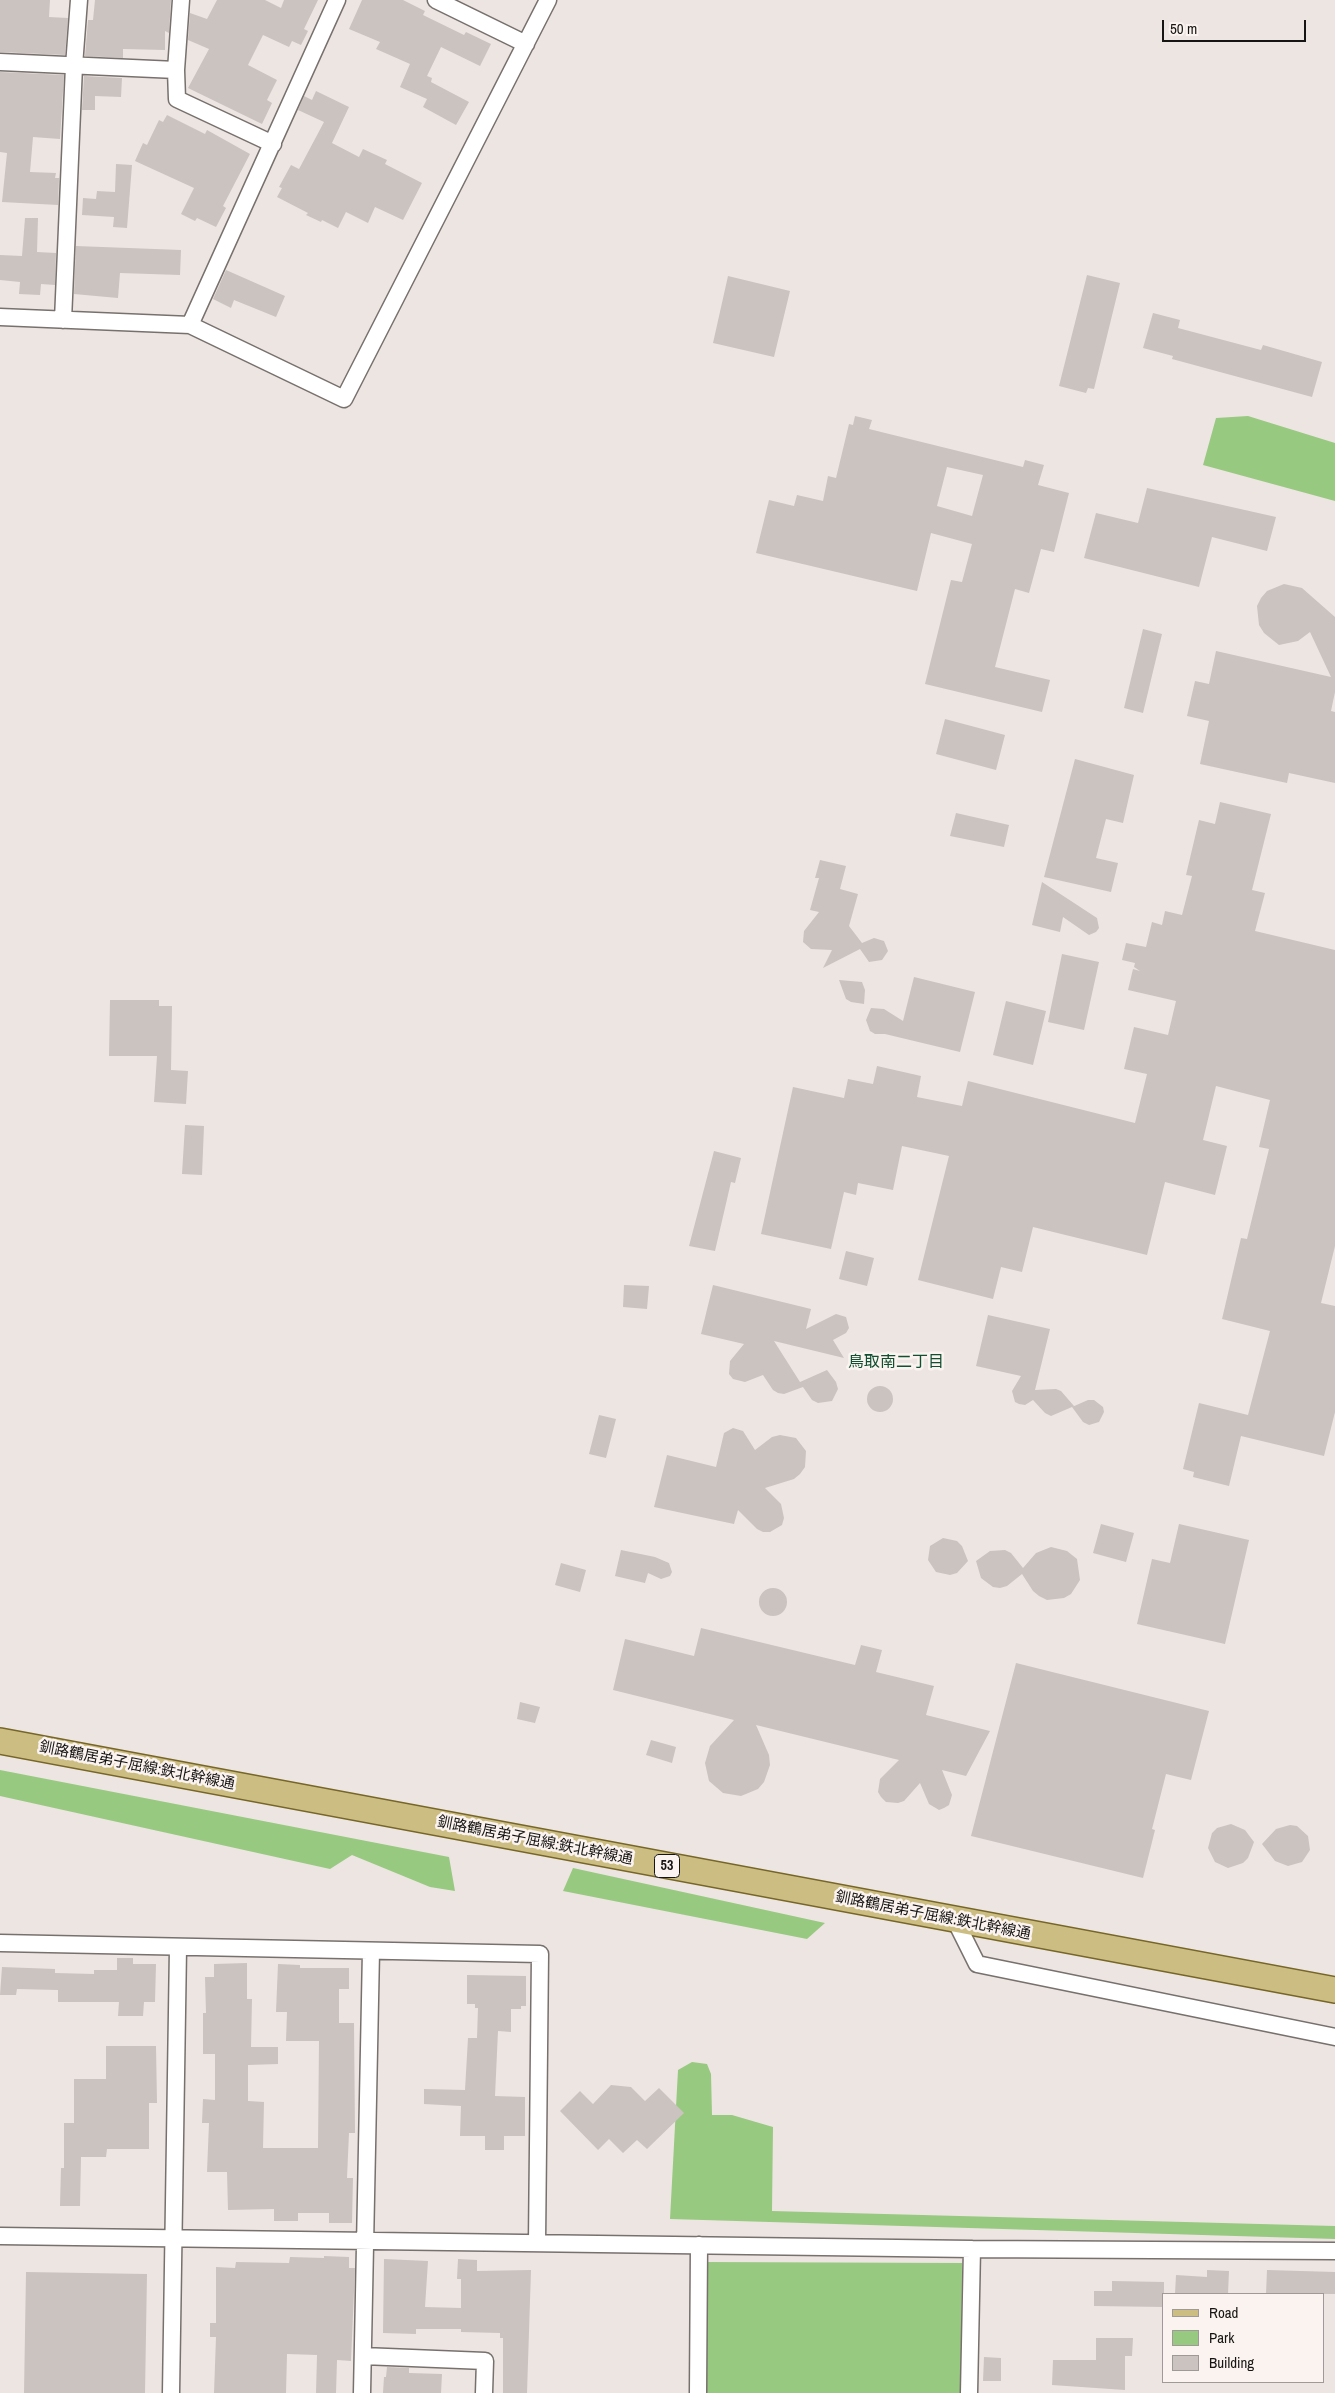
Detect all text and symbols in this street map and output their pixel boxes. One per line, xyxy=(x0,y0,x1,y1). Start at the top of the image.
scale bar xyxy=(1165,10,1309,42)
text: 50 m xyxy=(1170,18,1197,39)
district label: 鳥取南二丁目 xyxy=(848,1353,944,1373)
street label: 釧路鶴居弟子屈線:鉄北幹線通 xyxy=(38,1738,236,1794)
street label: 釧路鶴居弟子屈線:鉄北幹線通 xyxy=(436,1813,634,1869)
road number: 53 xyxy=(654,1854,680,1878)
street label: 釧路鶴居弟子屈線:鉄北幹線通 xyxy=(834,1888,1032,1944)
legend xyxy=(1162,2293,1325,2383)
text: Road xyxy=(1209,2302,1238,2323)
text: Park xyxy=(1209,2327,1234,2348)
text: Building xyxy=(1209,2352,1254,2373)

